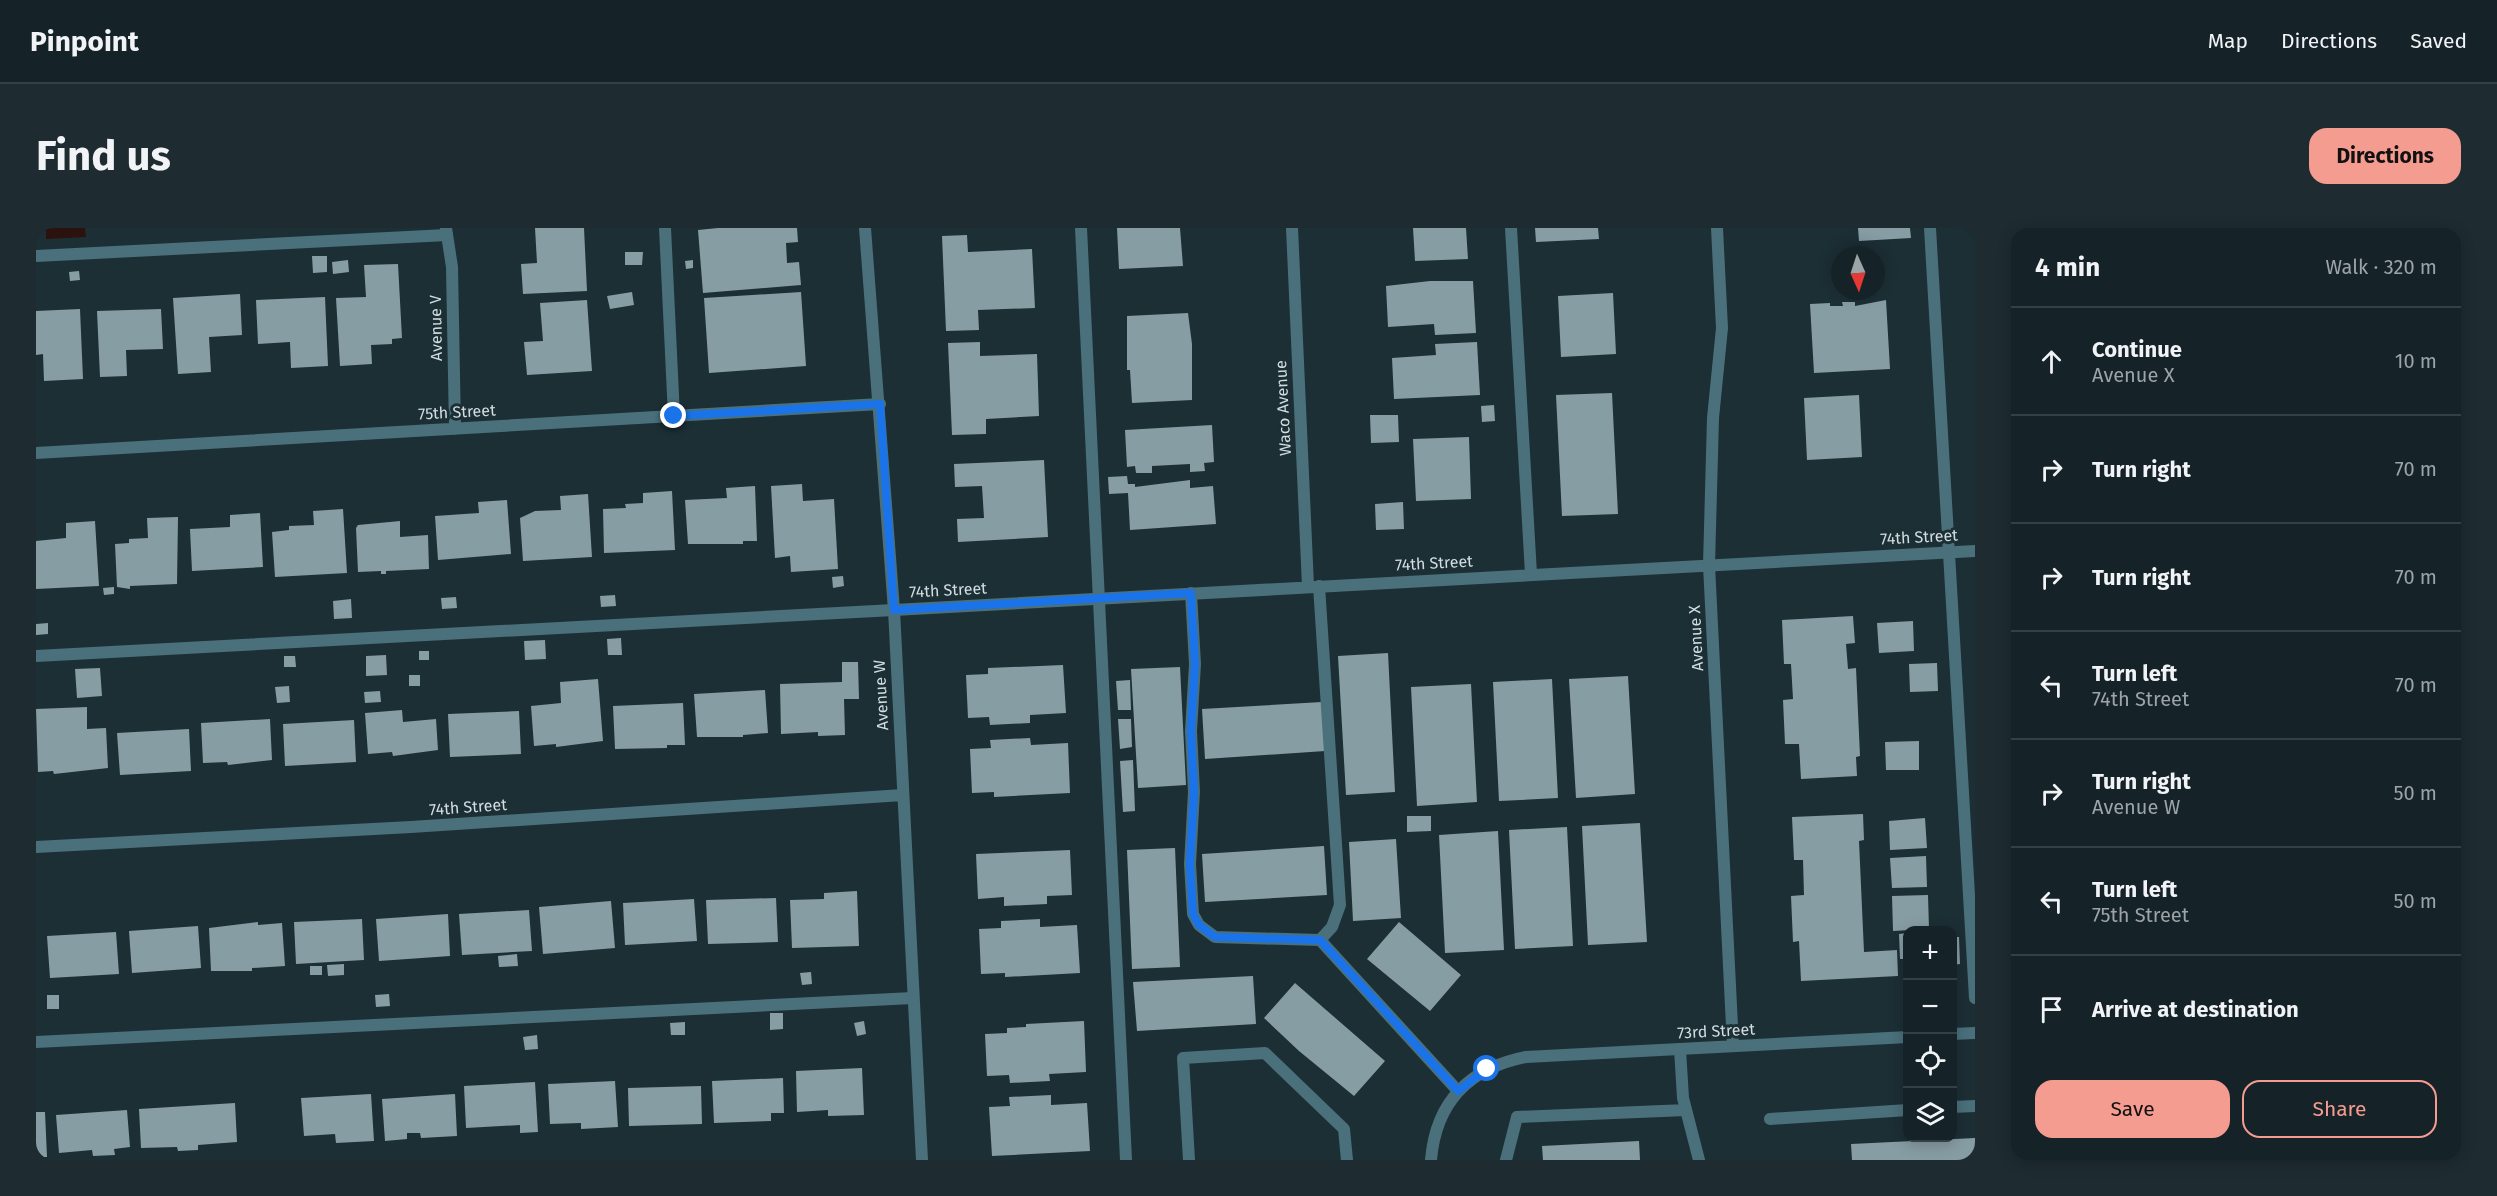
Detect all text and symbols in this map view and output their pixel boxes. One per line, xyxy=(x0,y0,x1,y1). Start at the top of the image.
text: Pinpoint xyxy=(30,25,139,58)
text: Map xyxy=(2208,28,2248,54)
text: Directions xyxy=(2281,28,2377,54)
text: Saved xyxy=(2410,28,2467,54)
button: Directions xyxy=(2309,128,2461,184)
text: Find us xyxy=(36,131,171,181)
north arrow xyxy=(1831,246,1885,300)
text: 4 min xyxy=(2035,252,2100,283)
text: Walk · 320 m xyxy=(2326,255,2437,279)
street label: Avenue V xyxy=(426,295,446,361)
text: Continue xyxy=(2092,336,2182,363)
icon: ahead xyxy=(2035,345,2068,378)
text: 10 m xyxy=(2395,349,2437,373)
street label: Waco Avenue xyxy=(1271,360,1295,456)
text: Avenue X xyxy=(2092,363,2174,387)
street label: 75th Street xyxy=(418,400,496,424)
route end xyxy=(660,402,686,428)
icon: right xyxy=(2035,453,2068,486)
text: Turn right xyxy=(2092,456,2191,483)
text: 70 m xyxy=(2395,457,2437,481)
street label: 74th Street xyxy=(1880,525,1959,549)
street label: 74th Street xyxy=(1395,551,1474,575)
icon: right xyxy=(2035,561,2068,594)
text: Turn right xyxy=(2092,564,2191,591)
text: 70 m xyxy=(2395,565,2437,589)
street label: 74th Street xyxy=(909,578,988,602)
street label: Avenue X xyxy=(1685,604,1707,671)
street label: Avenue W xyxy=(870,659,892,731)
text: Turn left xyxy=(2092,660,2177,687)
icon: left xyxy=(2035,669,2068,702)
text: 70 m xyxy=(2395,673,2437,697)
text: 74th Street xyxy=(2092,687,2189,711)
text: Turn right xyxy=(2092,768,2191,795)
icon: right xyxy=(2035,777,2068,810)
text: 50 m xyxy=(2393,781,2437,805)
street label: 74th Street xyxy=(429,795,508,819)
text: Avenue W xyxy=(2092,795,2180,819)
text: Turn left xyxy=(2092,876,2177,903)
icon: left xyxy=(2035,885,2068,918)
text: 50 m xyxy=(2393,889,2437,913)
text: 75th Street xyxy=(2092,903,2189,927)
map controls xyxy=(1903,926,1957,1142)
button: + xyxy=(1903,926,1957,980)
button: − xyxy=(1903,980,1957,1034)
icon: arrive xyxy=(2035,993,2068,1026)
text: Arrive at destination xyxy=(2092,996,2299,1023)
street label: 73rd Street xyxy=(1677,1019,1756,1043)
button: locate xyxy=(1903,1034,1957,1088)
route start xyxy=(1473,1055,1499,1081)
button: Save xyxy=(2035,1080,2230,1138)
button: Share xyxy=(2242,1080,2437,1138)
button: layers xyxy=(1903,1088,1957,1142)

